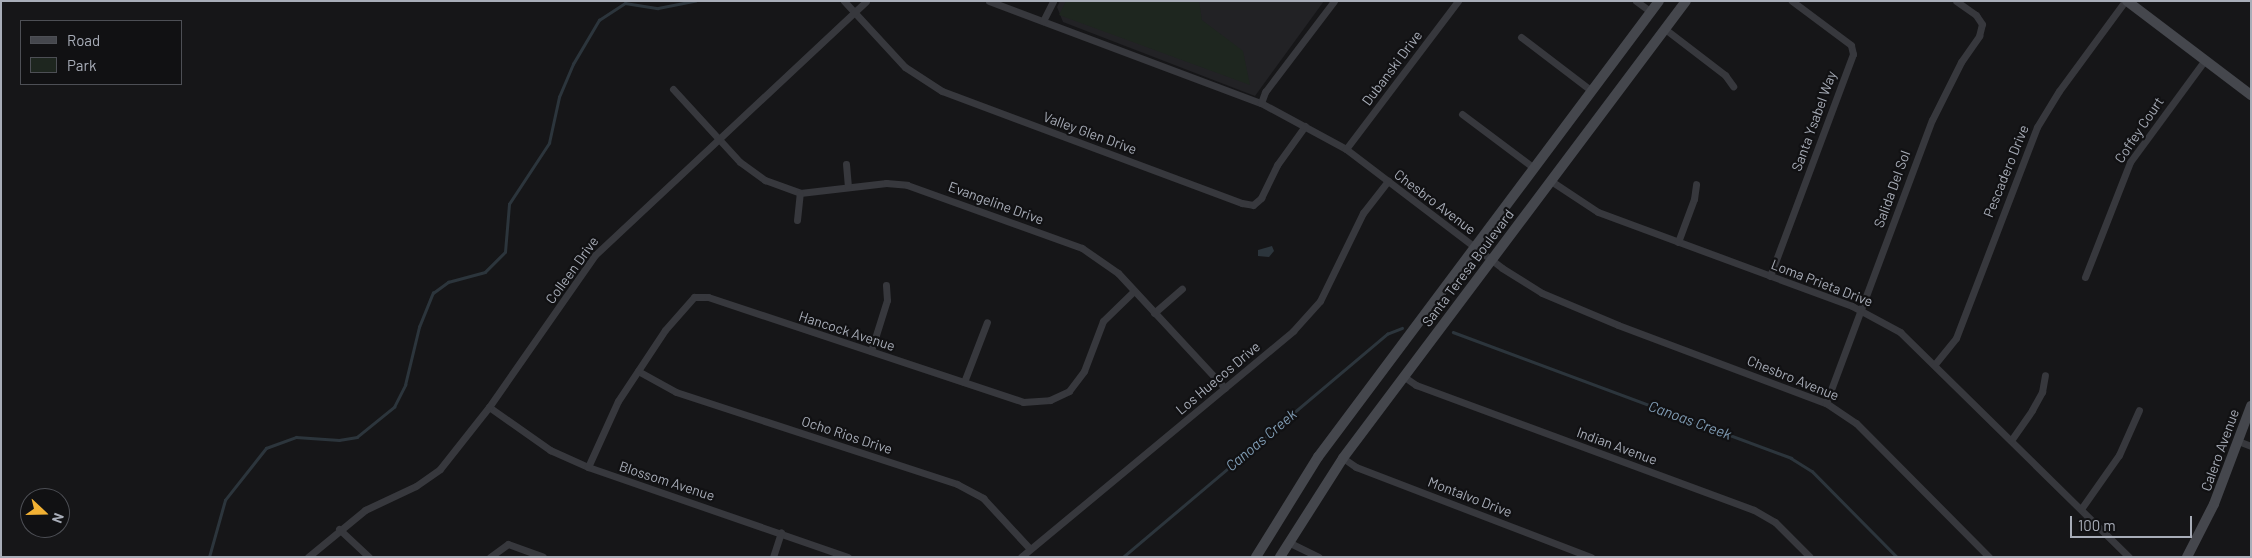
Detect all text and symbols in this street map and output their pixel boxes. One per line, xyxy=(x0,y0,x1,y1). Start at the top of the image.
legend xyxy=(20,20,182,85)
street label: Dubanski Drive xyxy=(1358,27,1426,109)
text: Road xyxy=(67,31,100,49)
text: Park xyxy=(67,56,96,74)
street label: Santa Ysabel Way xyxy=(1788,69,1840,173)
street label: Coffey Court xyxy=(2111,94,2167,166)
street label: Valley Glen Drive xyxy=(1041,108,1139,158)
street label: Pescadero Drive xyxy=(1980,122,2032,220)
street label: Salida Del Sol xyxy=(1870,148,1914,230)
street label: Chesbro Avenue xyxy=(1391,166,1479,238)
street label: Evangeline Drive xyxy=(946,178,1046,228)
street label: Santa Teresa Boulevard xyxy=(1419,206,1517,330)
street label: Colleen Drive xyxy=(542,233,602,307)
street label: Loma Prieta Drive xyxy=(1769,256,1875,310)
street label: Hancock Avenue xyxy=(797,308,897,354)
street label: Los Huecos Drive xyxy=(1172,338,1264,418)
street label: Chesbro Avenue xyxy=(1745,352,1841,404)
water label: Canoas Creek xyxy=(1646,397,1734,443)
water label: Canoas Creek xyxy=(1222,405,1300,475)
street label: Calero Avenue xyxy=(2197,407,2243,493)
street label: Ocho Rios Drive xyxy=(800,412,894,458)
street label: Indian Avenue xyxy=(1575,424,1659,468)
street label: Blossom Avenue xyxy=(617,458,717,504)
street label: Montalvo Drive xyxy=(1426,473,1514,521)
north arrow xyxy=(20,488,70,538)
scale bar xyxy=(2072,506,2194,538)
text: N xyxy=(49,511,68,526)
text: 100 m xyxy=(2078,516,2116,534)

